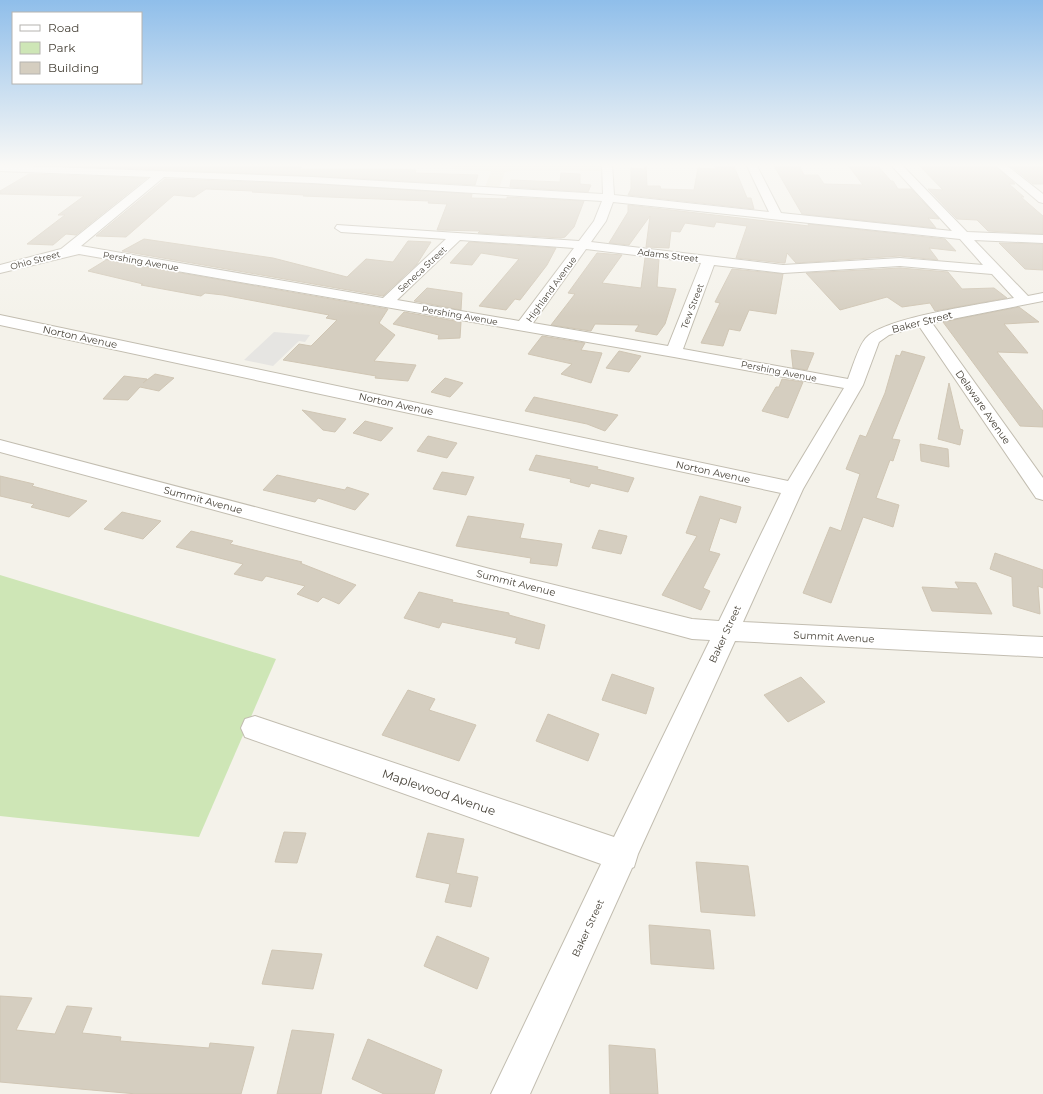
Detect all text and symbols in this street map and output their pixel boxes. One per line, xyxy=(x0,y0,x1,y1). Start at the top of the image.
legend xyxy=(12,12,142,84)
text: Road xyxy=(48,20,79,35)
text: Park xyxy=(48,40,76,55)
text: Building xyxy=(48,60,99,75)
street label: Seneca Street xyxy=(395,243,449,294)
street label: Adams Street xyxy=(637,246,699,264)
street label: Ohio Street xyxy=(9,248,62,272)
street label: Pershing Avenue xyxy=(102,249,180,273)
street label: Highland Avenue xyxy=(524,254,579,324)
street label: Tew Street xyxy=(678,282,706,330)
street label: Pershing Avenue xyxy=(421,303,499,327)
street label: Baker Street xyxy=(890,308,954,336)
street label: Norton Avenue xyxy=(42,323,118,351)
street label: Pershing Avenue xyxy=(740,358,818,384)
street label: Delaware Avenue xyxy=(953,367,1013,447)
street label: Norton Avenue xyxy=(358,390,434,418)
street label: Norton Avenue xyxy=(675,458,751,486)
street label: Summit Avenue xyxy=(162,483,244,517)
street label: Summit Avenue xyxy=(475,567,557,599)
street label: Baker Street xyxy=(706,603,744,665)
street label: Summit Avenue xyxy=(793,628,875,646)
street label: Maplewood Avenue xyxy=(380,766,498,818)
street label: Baker Street xyxy=(569,897,607,959)

